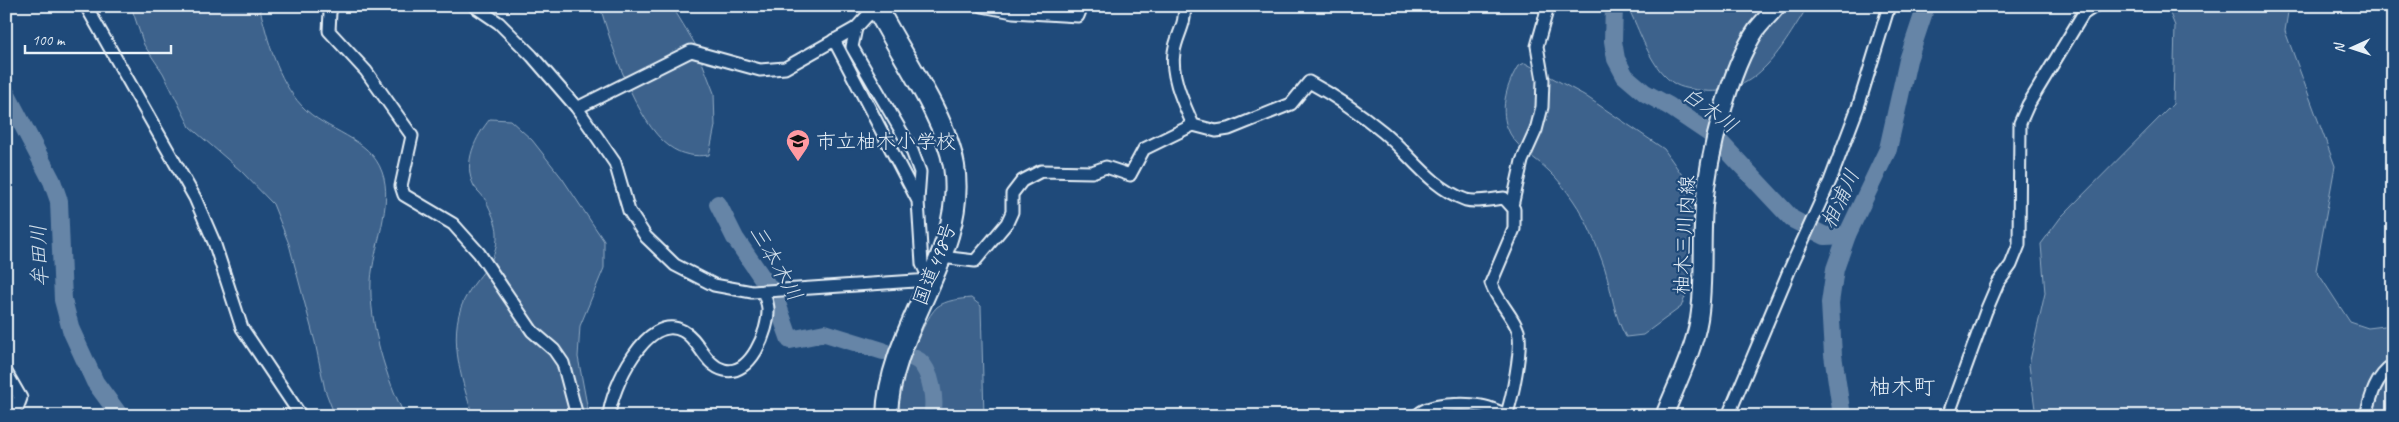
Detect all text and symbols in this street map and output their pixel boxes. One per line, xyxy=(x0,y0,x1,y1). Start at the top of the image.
scale bar xyxy=(25,22,171,54)
north arrow xyxy=(2326,22,2376,72)
text: 100 m xyxy=(32,31,66,50)
text: N xyxy=(2331,42,2348,53)
water label: 白木川 xyxy=(1677,81,1743,139)
school or university icon: 市立柚木小学校 xyxy=(785,128,811,162)
place label: 市立柚木小学校 xyxy=(816,129,956,154)
water label: 相浦川 xyxy=(1815,165,1865,233)
street label: 柚木三川内線 xyxy=(1669,174,1700,296)
street label: 国道498号 xyxy=(907,219,962,309)
water label: 三本木川 xyxy=(744,220,808,306)
water label: 牟田川 xyxy=(25,224,53,288)
district label: 柚木町 xyxy=(1869,373,1935,401)

